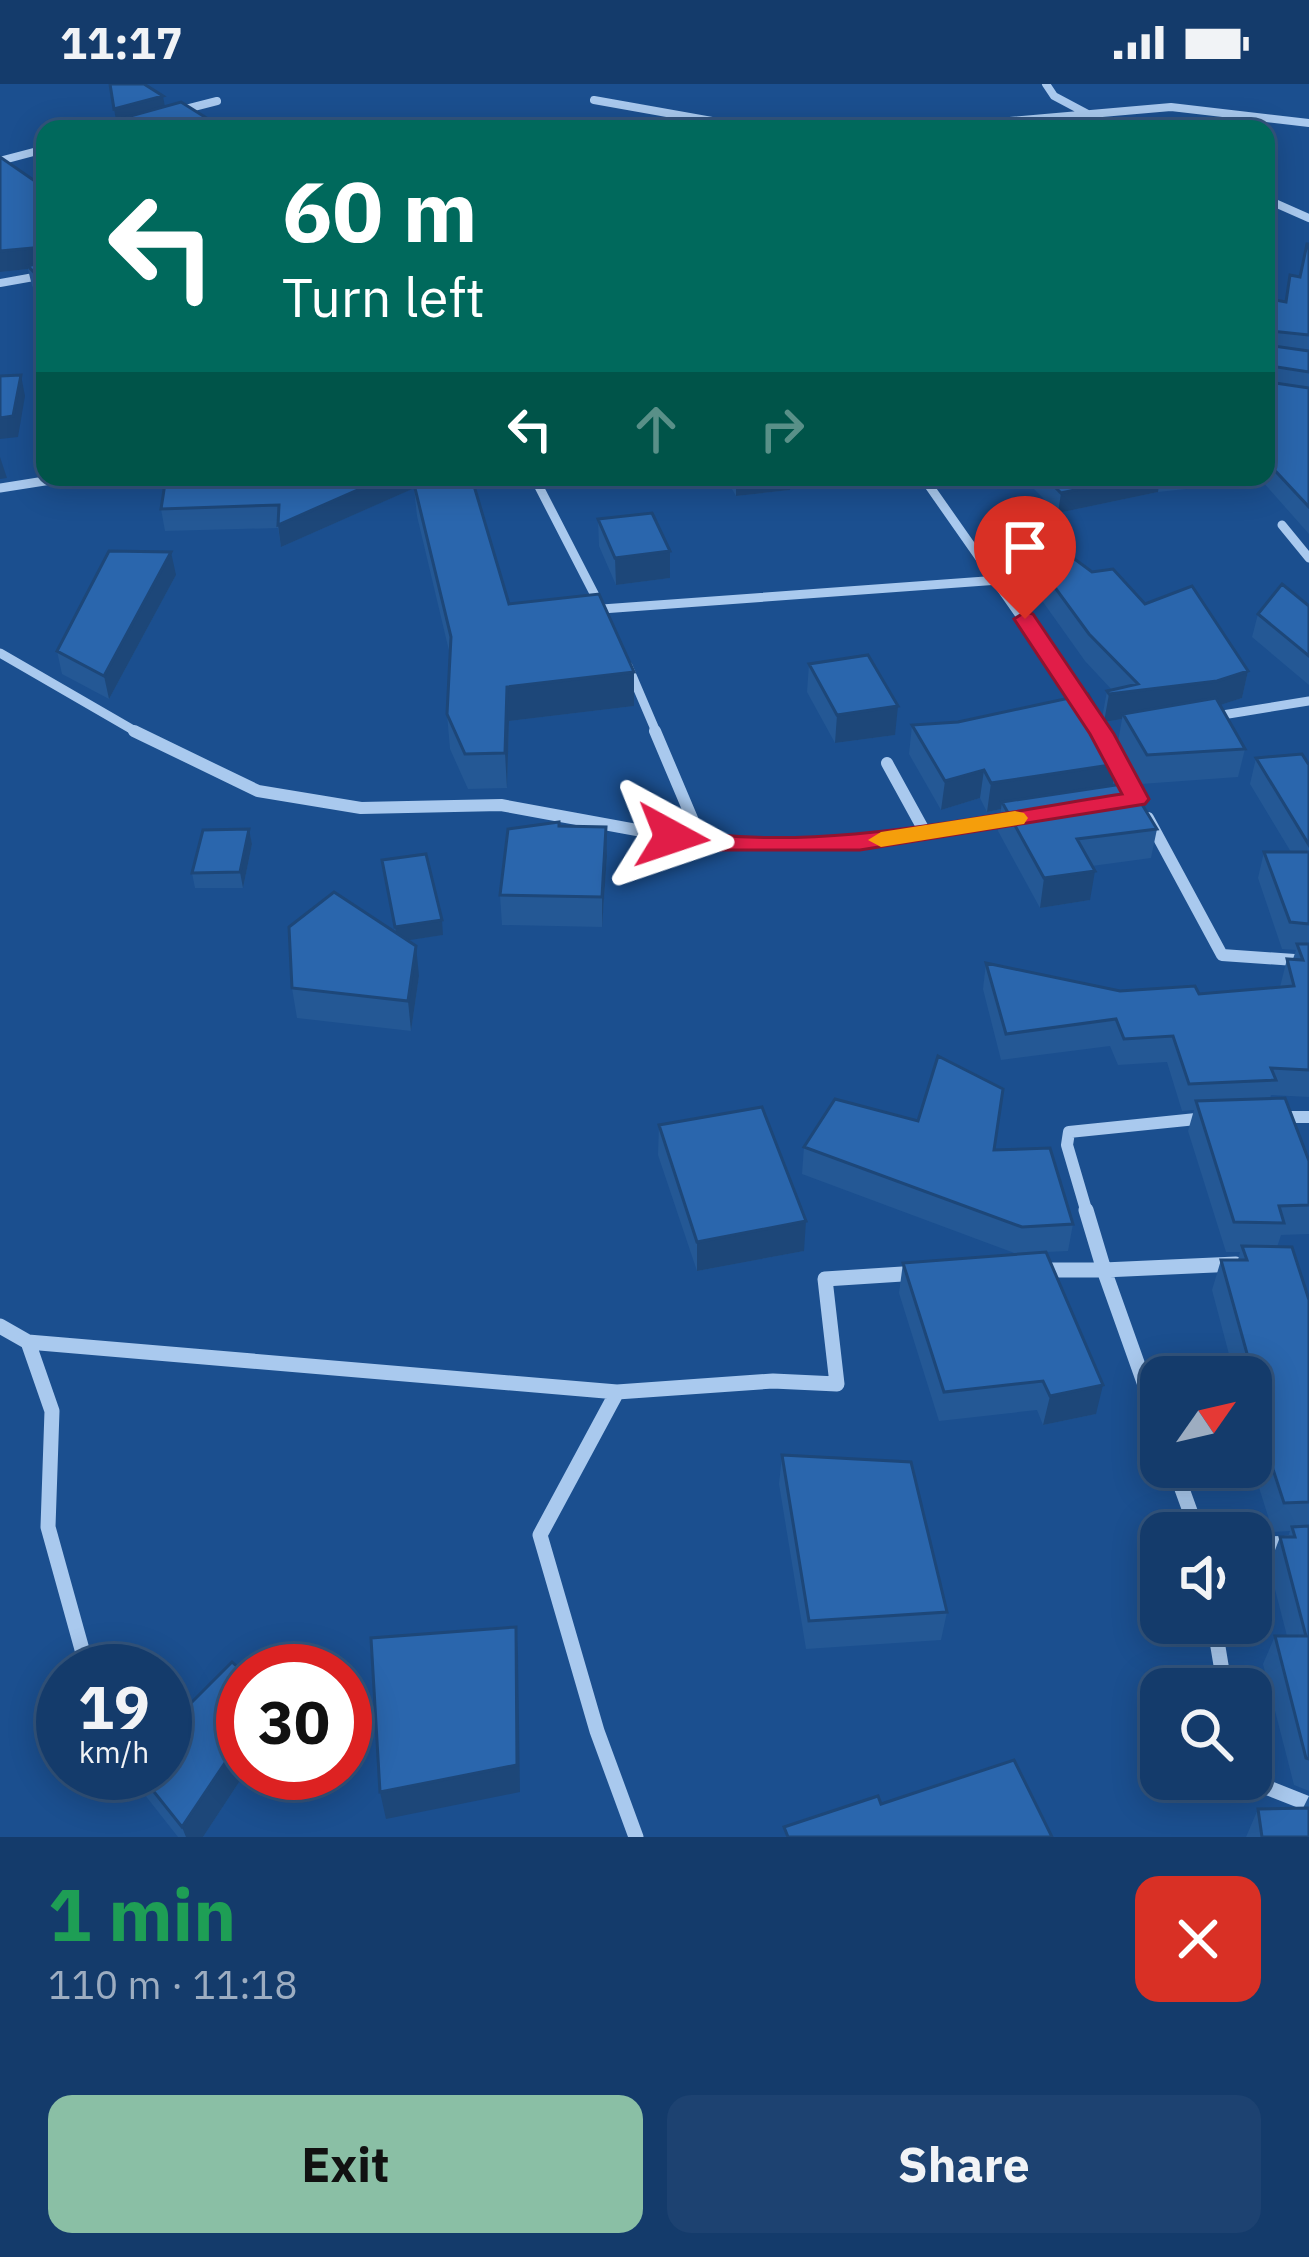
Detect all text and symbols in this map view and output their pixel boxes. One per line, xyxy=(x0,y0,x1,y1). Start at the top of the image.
text: 11:17 xyxy=(60,13,183,71)
text: 60 m xyxy=(282,156,478,265)
icon: left xyxy=(84,168,240,324)
text: Turn left xyxy=(282,262,485,332)
icon: left xyxy=(497,396,563,462)
icon: ahead xyxy=(623,396,689,462)
icon: right xyxy=(749,396,815,462)
pin xyxy=(974,496,1076,619)
icon: arrive xyxy=(992,514,1058,580)
position arrow xyxy=(609,774,735,900)
north arrow xyxy=(1140,1356,1272,1488)
map controls xyxy=(1140,1356,1272,1800)
button: sound xyxy=(1140,1512,1272,1644)
speed limit sign: 30 xyxy=(216,1644,372,1800)
text: 19 xyxy=(78,1667,150,1746)
button: search xyxy=(1140,1668,1272,1800)
text: km/h xyxy=(79,1732,149,1771)
text: 1 min xyxy=(48,1867,236,1961)
button: close xyxy=(1135,1876,1261,2002)
text: 110 m · 11:18 xyxy=(48,1959,298,2010)
button: Exit xyxy=(48,2095,643,2233)
button: Share xyxy=(667,2095,1261,2233)

